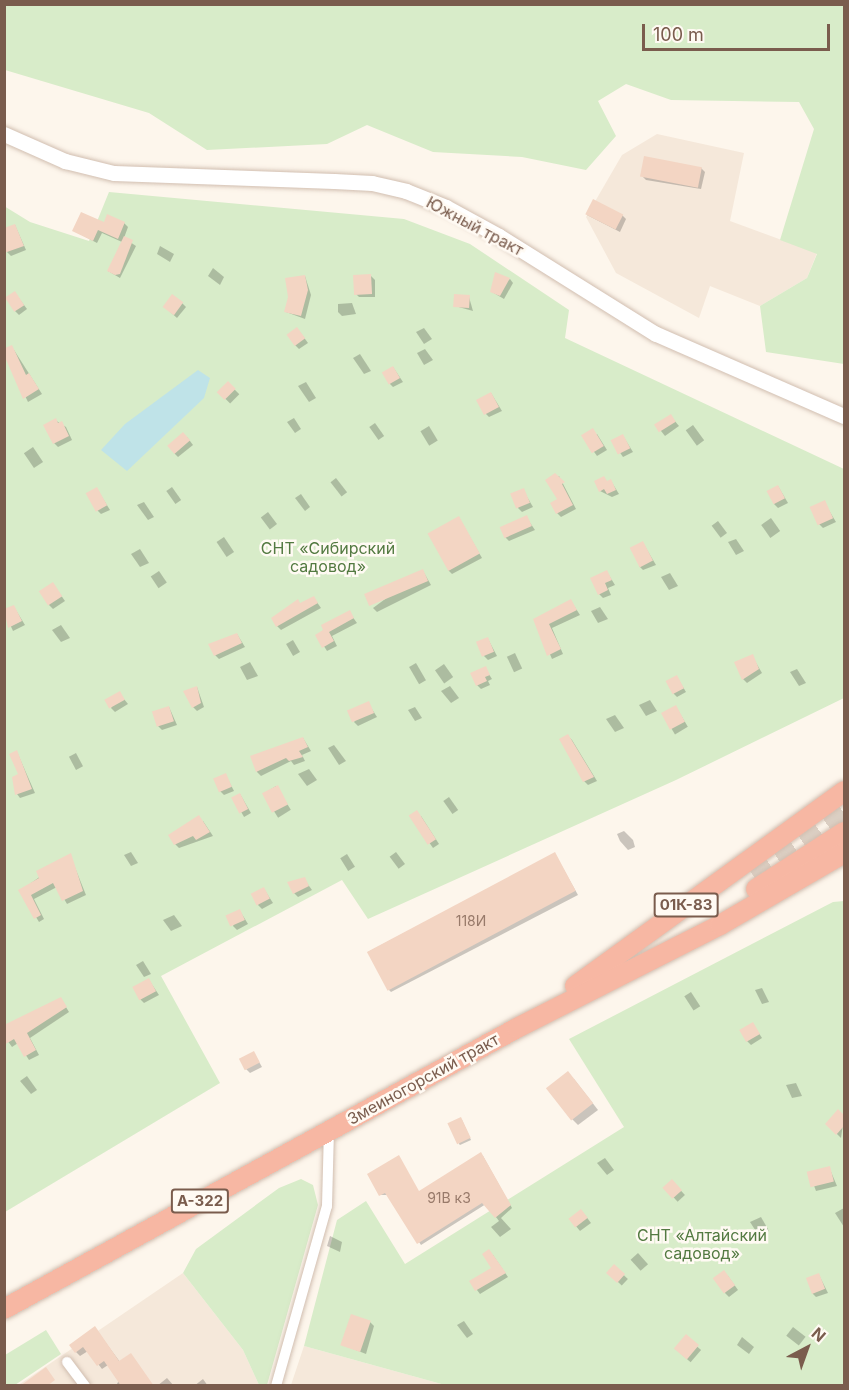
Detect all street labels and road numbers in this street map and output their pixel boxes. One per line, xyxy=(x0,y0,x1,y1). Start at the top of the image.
street label: Южный тракт xyxy=(423,192,527,260)
road number: 01К-83 xyxy=(653,893,719,917)
street label: Змеиногорский тракт xyxy=(344,1029,502,1129)
road number: А-322 xyxy=(170,1189,230,1213)

